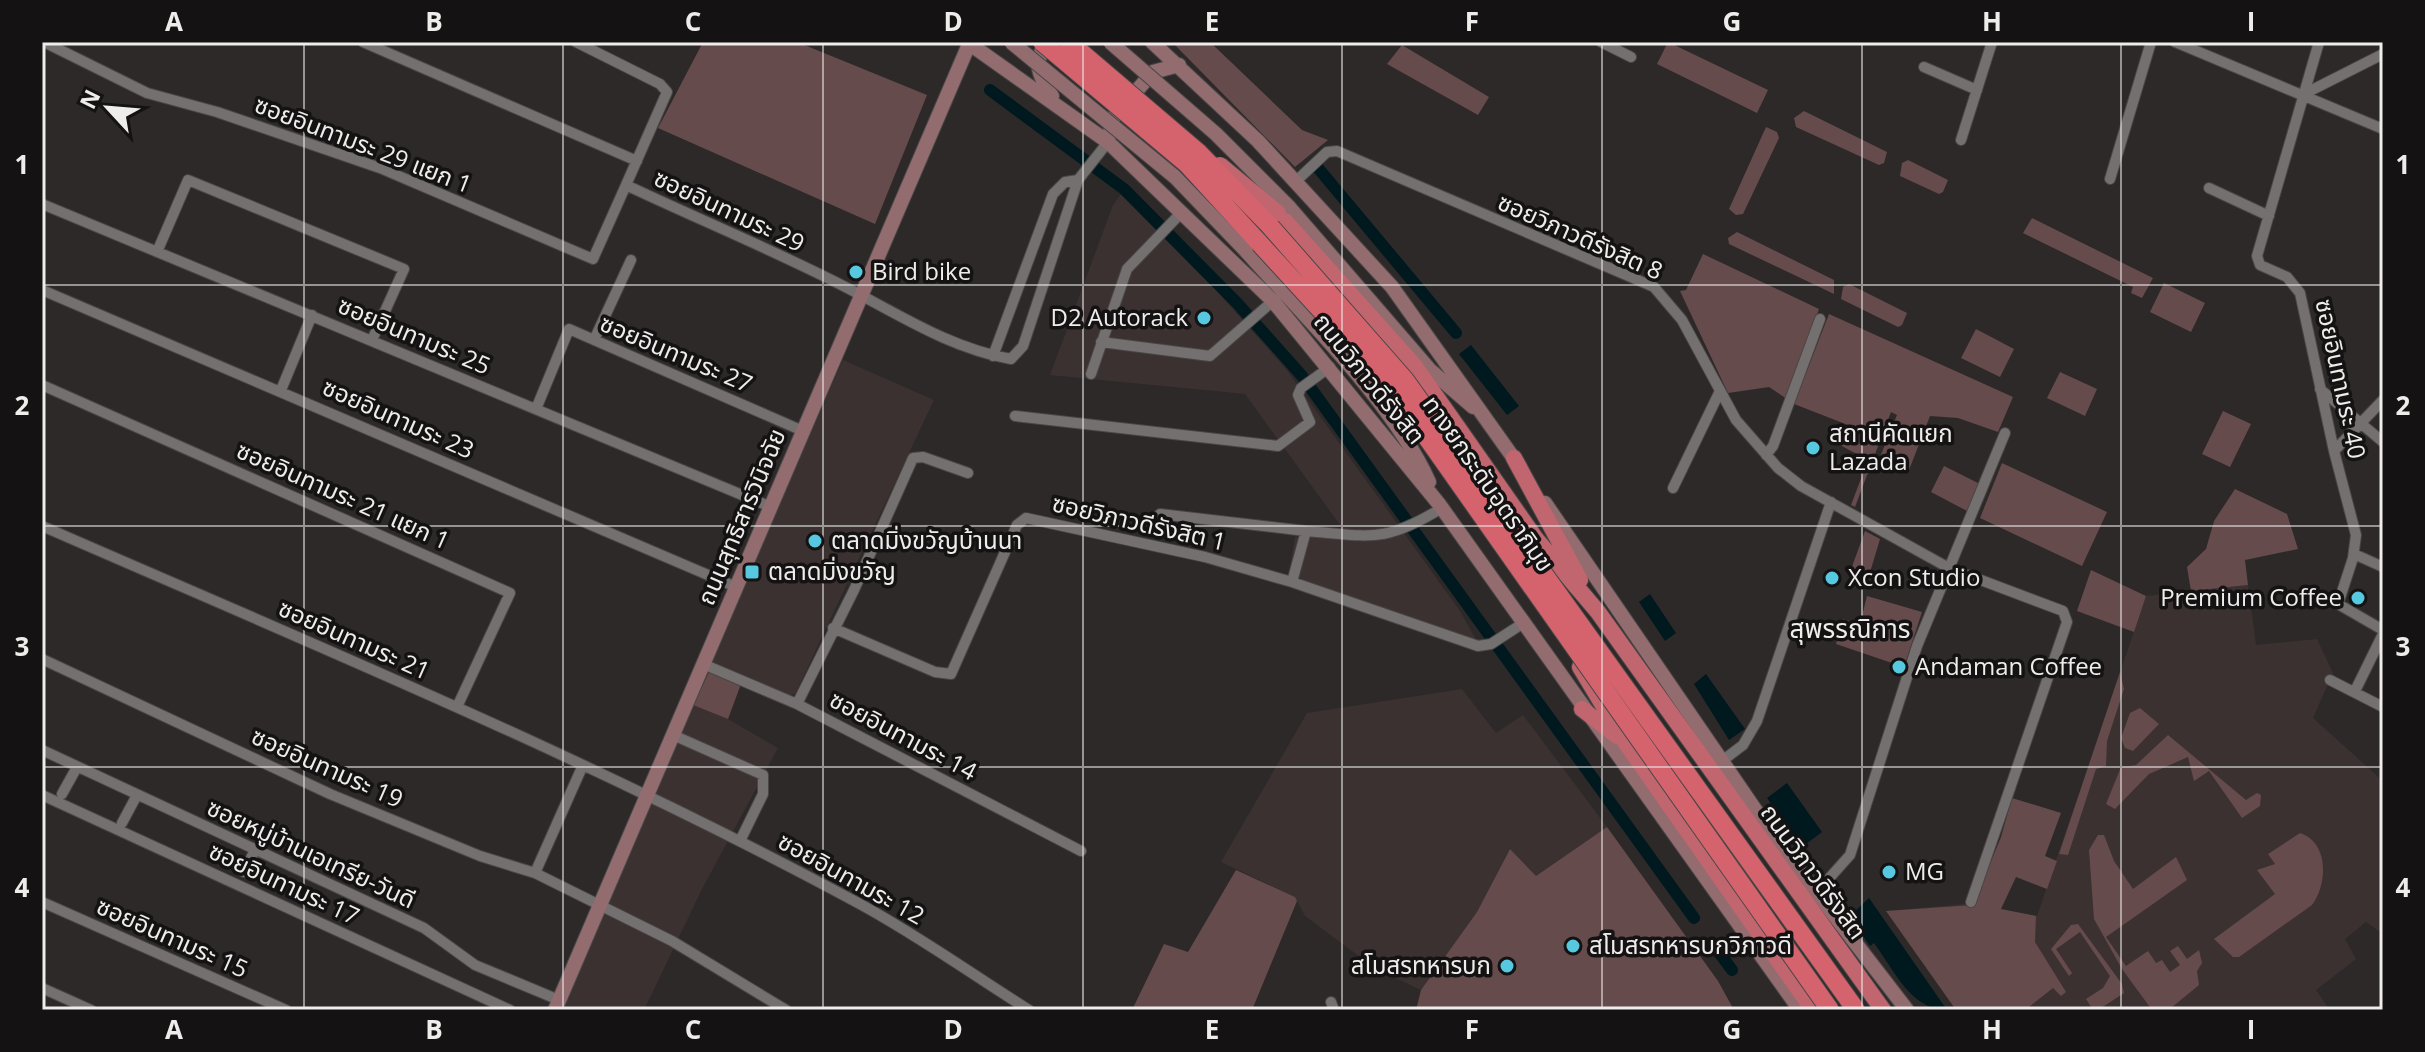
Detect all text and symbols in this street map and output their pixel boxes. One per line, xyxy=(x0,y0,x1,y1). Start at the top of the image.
text: A xyxy=(165,3,183,39)
text: B xyxy=(425,3,443,39)
text: C xyxy=(685,3,701,39)
text: D xyxy=(943,3,963,39)
text: E xyxy=(1205,3,1219,39)
text: F xyxy=(1465,3,1479,39)
text: G xyxy=(1723,3,1741,39)
text: H xyxy=(1982,3,2002,39)
text: I xyxy=(2247,3,2255,39)
north arrow xyxy=(68,68,148,148)
text: N xyxy=(72,84,107,113)
street label: ซอยอินทามระ 29 แยก 1 xyxy=(250,87,477,200)
text: 1 xyxy=(15,146,29,182)
text: 1 xyxy=(2396,146,2410,182)
street label: ซอยอินทามระ 29 xyxy=(649,160,810,259)
street label: ซอยวิภาวดีรังสิต 8 xyxy=(1493,184,1668,287)
place label: Bird bike xyxy=(872,254,971,287)
marker: Bird bike xyxy=(847,263,865,281)
street label: ซอยอินทามระ 25 xyxy=(333,288,496,382)
street label: ซอยอินทามระ 40 xyxy=(2308,296,2374,462)
place label: D2 Autorack xyxy=(1050,300,1188,333)
street label: ถนนวิภาวดีรังสิต xyxy=(1307,305,1433,451)
street label: ซอยอินทามระ 27 xyxy=(595,306,758,400)
marker: D2 Autorack xyxy=(1195,309,1213,327)
street label: ซอยอินทามระ 23 xyxy=(318,370,480,466)
text: 2 xyxy=(15,387,30,423)
text: 2 xyxy=(2396,387,2411,423)
street label: ทางยกระดับอุตราภิมุข xyxy=(1416,389,1562,578)
place label: สถานีคัดแยก Lazada xyxy=(1829,416,1953,477)
street label: ถนนสุทธิสารวินิจฉัย xyxy=(689,423,793,610)
street label: ซอยอินทามระ 21 แยก 1 xyxy=(232,433,455,557)
marker: สถานีคัดแยก Lazada xyxy=(1804,439,1822,457)
street label: ซอยวิภาวดีรังสิต 1 xyxy=(1049,485,1230,558)
place label: ตลาดมิ่งขวัญบ้านนา xyxy=(831,523,1022,556)
marker: ตลาดมิ่งขวัญบ้านนา xyxy=(806,532,824,550)
place label: ตลาดมิ่งขวัญ xyxy=(768,554,896,587)
place label: Xcon Studio xyxy=(1848,560,1980,593)
marker: ตลาดมิ่งขวัญ xyxy=(743,563,761,581)
marker: Xcon Studio xyxy=(1823,569,1841,587)
place label: Premium Coffee xyxy=(2160,580,2342,613)
marker: Premium Coffee xyxy=(2349,589,2367,607)
street label: ซอยอินทามระ 21 xyxy=(274,591,436,687)
district label: สุพรรณิการ xyxy=(1790,610,1910,646)
text: 3 xyxy=(15,628,29,664)
text: 3 xyxy=(2396,628,2410,664)
place label: Andaman Coffee xyxy=(1915,649,2102,682)
marker: Andaman Coffee xyxy=(1890,658,1908,676)
street label: ซอยอินทามระ 14 xyxy=(824,682,983,788)
street label: ซอยอินทามระ 19 xyxy=(247,719,409,815)
street label: ซอยหมู่บ้านเอเทรีย-วันดี xyxy=(202,790,421,915)
street label: ถนนวิภาวดีรังสิต xyxy=(1754,797,1875,946)
street label: ซอยอินทามระ 12 xyxy=(773,824,931,932)
street label: ซอยอินทามระ 17 xyxy=(204,833,365,932)
place label: MG xyxy=(1905,854,1944,887)
marker: MG xyxy=(1880,863,1898,881)
text: 4 xyxy=(15,869,30,905)
text: 4 xyxy=(2396,869,2411,905)
street label: ซอยอินทามระ 15 xyxy=(92,889,254,985)
place label: สโมสรทหารบกวิภาวดี xyxy=(1589,928,1792,961)
marker: สโมสรทหารบกวิภาวดี xyxy=(1564,937,1582,955)
place label: สโมสรทหารบก xyxy=(1351,948,1491,981)
marker: สโมสรทหารบก xyxy=(1498,957,1516,975)
text: A xyxy=(165,1011,183,1047)
text: B xyxy=(425,1011,443,1047)
text: C xyxy=(685,1011,701,1047)
text: D xyxy=(943,1011,963,1047)
text: E xyxy=(1205,1011,1219,1047)
text: F xyxy=(1465,1011,1479,1047)
text: G xyxy=(1723,1011,1741,1047)
text: H xyxy=(1982,1011,2002,1047)
text: I xyxy=(2247,1011,2255,1047)

